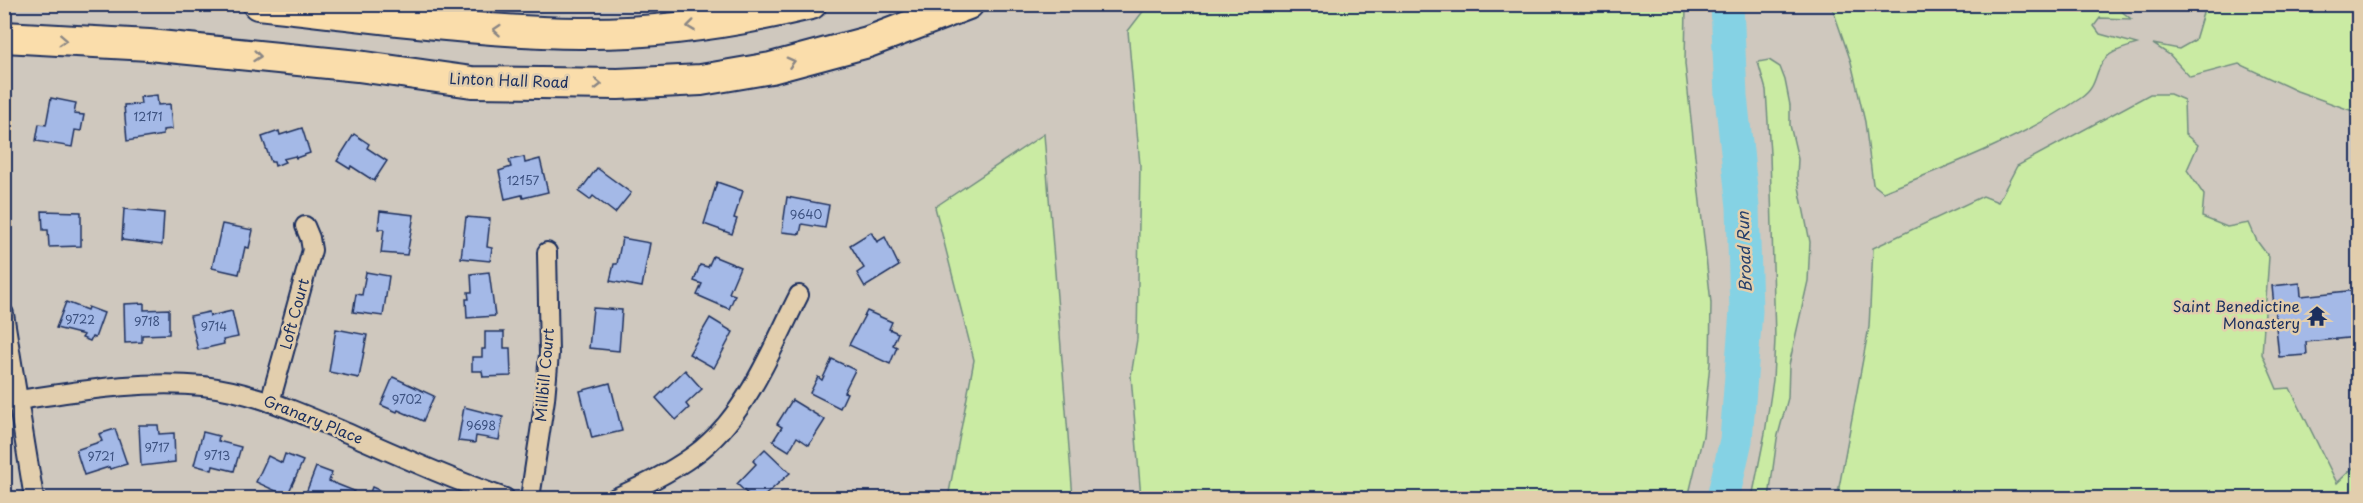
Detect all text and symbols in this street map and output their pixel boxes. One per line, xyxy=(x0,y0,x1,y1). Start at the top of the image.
one-way arrow xyxy=(687,20,696,32)
one-way arrow xyxy=(492,23,501,36)
one-way arrow xyxy=(58,34,67,47)
one-way arrow xyxy=(253,49,262,62)
one-way arrow xyxy=(785,57,795,70)
street label: Linton Hall Road xyxy=(449,66,569,93)
one-way arrow xyxy=(593,78,602,90)
house number: 12171 xyxy=(134,107,162,125)
house number: 12157 xyxy=(507,171,540,189)
house number: 9640 xyxy=(790,205,822,223)
water label: Broad Run xyxy=(1730,210,1756,293)
street label: Loft Court xyxy=(273,275,314,352)
place label: Saint Benedictine Monastery xyxy=(2173,294,2300,334)
temple icon: Saint Benedictine Monastery xyxy=(2305,304,2329,328)
house number: 9722 xyxy=(65,310,95,328)
house number: 9718 xyxy=(134,312,160,330)
house number: 9714 xyxy=(201,317,227,335)
street label: Millbill Court xyxy=(528,327,559,423)
street label: Granary Place xyxy=(260,388,367,449)
house number: 9702 xyxy=(392,390,422,408)
house number: 9698 xyxy=(466,416,496,434)
house number: 9717 xyxy=(144,438,170,456)
house number: 9713 xyxy=(204,446,230,464)
house number: 9721 xyxy=(88,447,114,465)

